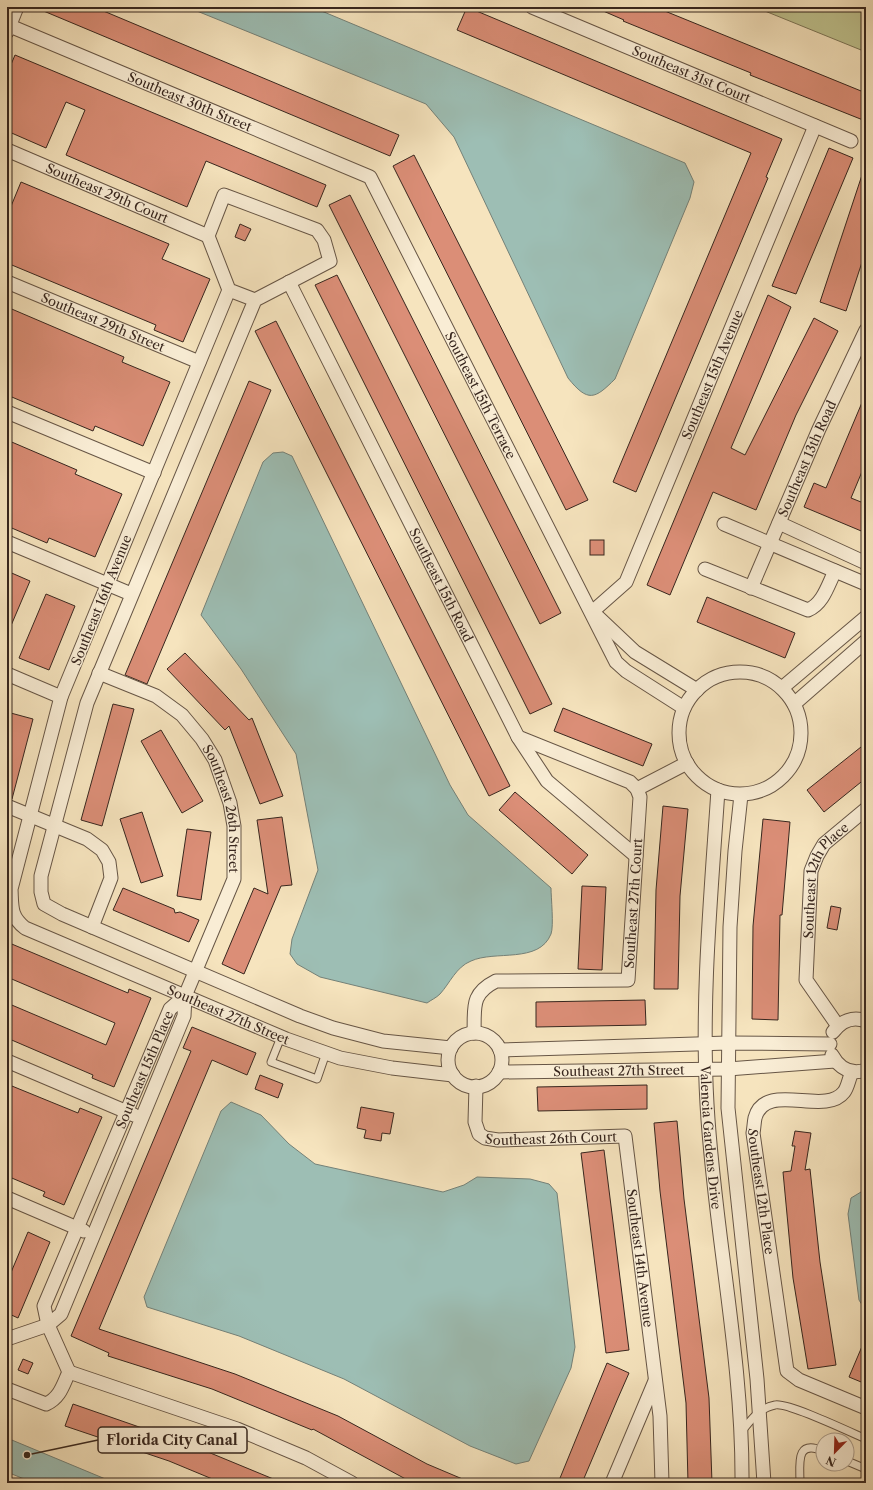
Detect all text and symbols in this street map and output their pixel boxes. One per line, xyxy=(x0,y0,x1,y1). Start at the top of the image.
street label: Southeast 31st Court xyxy=(630,42,753,106)
street label: Southeast 30th Street xyxy=(125,68,255,135)
street label: Southeast 29th Court xyxy=(43,160,171,226)
street label: Southeast 29th Street xyxy=(39,289,168,355)
street label: Southeast 15th Avenue xyxy=(678,307,746,442)
street label: Southeast 15th Terrace xyxy=(442,329,520,461)
street label: Southeast 13th Road xyxy=(774,398,839,519)
street label: Southeast 15th Road xyxy=(406,525,477,644)
street label: Southeast 16th Avenue xyxy=(68,532,134,668)
street label: Southeast 26th Street xyxy=(199,741,242,873)
street label: Southeast 12th Place xyxy=(800,819,852,939)
street label: Southeast 27th Court xyxy=(621,837,645,969)
street label: Southeast 27th Street xyxy=(165,981,292,1048)
street label: Southeast 15th Place xyxy=(112,1008,176,1131)
street label: Southeast 27th Street xyxy=(553,1062,685,1079)
street label: Valencia Gardens Drive xyxy=(697,1064,725,1210)
street label: Southeast 12th Place xyxy=(744,1127,778,1255)
street label: Southeast 26th Court xyxy=(484,1128,617,1148)
street label: Southeast 14th Avenue xyxy=(624,1188,657,1328)
callout: Florida City Canal xyxy=(98,1427,247,1453)
text: Florida City Canal xyxy=(106,1431,238,1449)
north arrow xyxy=(815,1432,855,1472)
text: N xyxy=(824,1453,838,1470)

